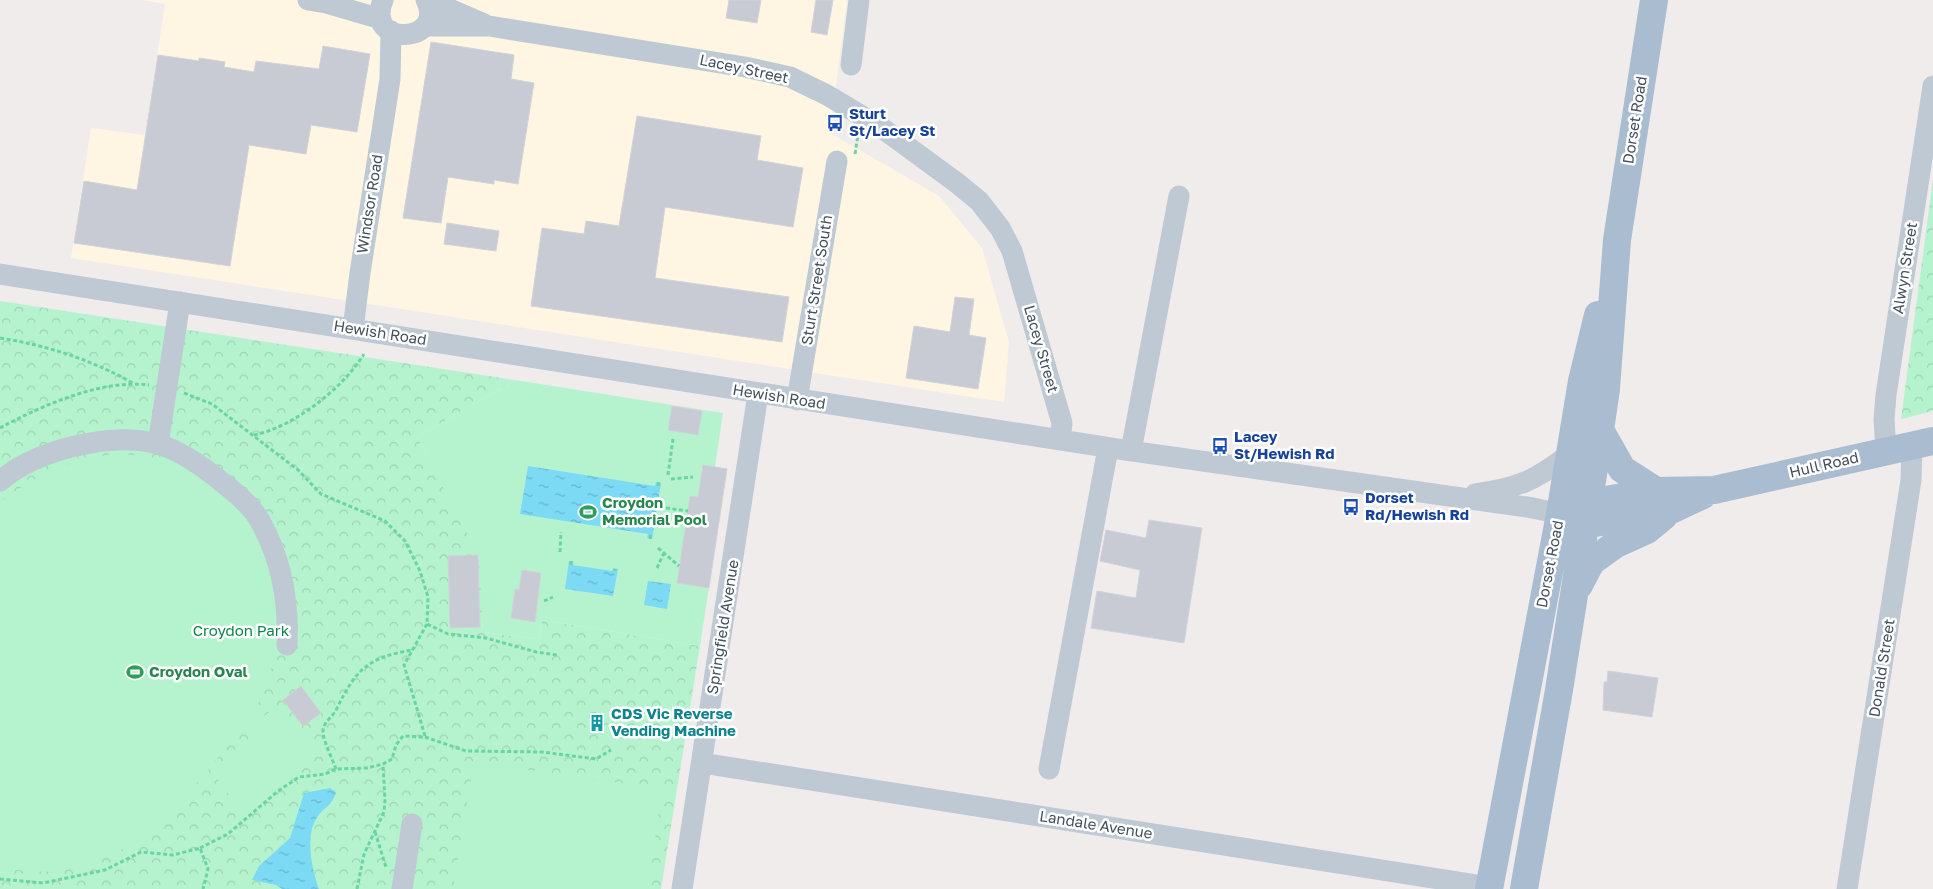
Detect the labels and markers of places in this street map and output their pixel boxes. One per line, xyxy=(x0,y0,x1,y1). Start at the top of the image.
place label: Sturt St/Lacey St xyxy=(849,104,935,139)
bus stop icon: Sturt St/Lacey St xyxy=(825,113,845,133)
place label: Lacey St/Hewish Rd xyxy=(1234,427,1334,462)
bus stop icon: Lacey St/Hewish Rd xyxy=(1210,436,1230,456)
place label: Dorset Rd/Hewish Rd xyxy=(1365,488,1469,523)
place label: Croydon Memorial Pool xyxy=(602,493,707,528)
bus stop icon: Dorset Rd/Hewish Rd xyxy=(1341,497,1361,517)
sports icon: Croydon Memorial Pool xyxy=(578,502,598,522)
sports icon: Croydon Oval xyxy=(125,662,145,682)
place label: Croydon Oval xyxy=(149,662,247,680)
place label: CDS Vic Reverse Vending Machine xyxy=(611,704,736,739)
building icon: CDS Vic Reverse Vending Machine xyxy=(587,713,607,733)

